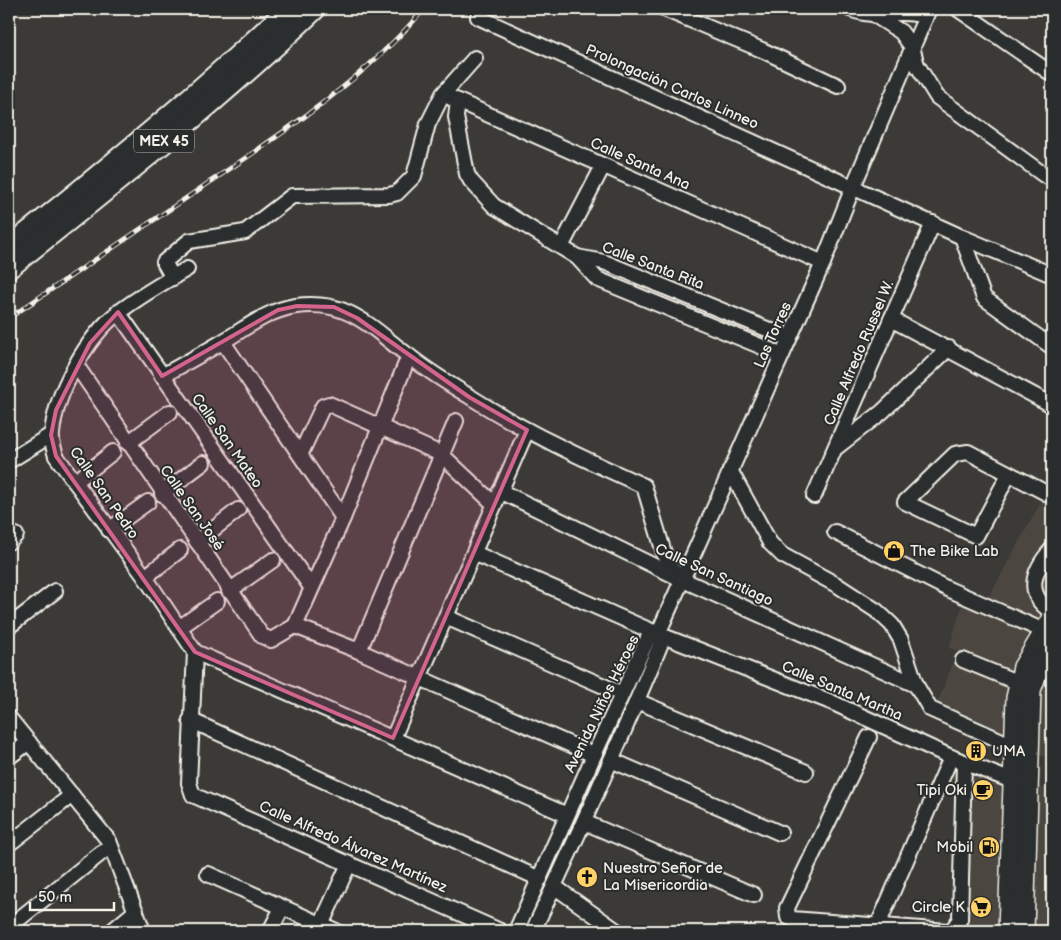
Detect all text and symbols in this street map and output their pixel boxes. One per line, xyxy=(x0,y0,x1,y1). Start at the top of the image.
street label: Prolongación Carlos Linneo xyxy=(583,40,761,134)
road number: MEX 45 xyxy=(134,130,194,152)
street label: Calle Santa Ana xyxy=(587,134,693,194)
street label: Calle Santa Rita xyxy=(599,238,707,294)
street label: Calle Alfredo Russel W. xyxy=(820,278,898,428)
street label: Las Torres xyxy=(750,298,796,371)
street label: Calle San Mateo xyxy=(187,390,267,492)
street label: Calle San Pedro xyxy=(65,443,143,543)
street label: Calle San José xyxy=(155,462,229,554)
street label: Calle San Santiago xyxy=(652,539,776,611)
shop icon: The Bike Lab xyxy=(882,539,906,563)
place label: The Bike Lab xyxy=(910,542,999,561)
street label: Avenida Niños Héroes xyxy=(560,631,644,776)
street label: Calle Santa Martha xyxy=(779,657,905,725)
building icon: UMA xyxy=(964,739,988,763)
place label: UMA xyxy=(992,742,1026,761)
cafe icon: Tipi Oki xyxy=(971,778,995,802)
place label: Tipi Oki xyxy=(917,781,967,800)
street label: Calle Alfredo Álvarez Martínez xyxy=(256,797,451,898)
fuel station icon: Mobil xyxy=(977,835,1001,859)
place label: Mobil xyxy=(936,838,973,857)
place label: Nuestro Señor de La Misericordia xyxy=(603,859,723,895)
church icon: Nuestro Señor de La Misericordia xyxy=(575,865,599,889)
scale bar xyxy=(30,880,114,912)
text: 50 m xyxy=(38,888,72,907)
supermarket icon: Circle K xyxy=(969,895,993,919)
place label: Circle K xyxy=(912,898,965,917)

